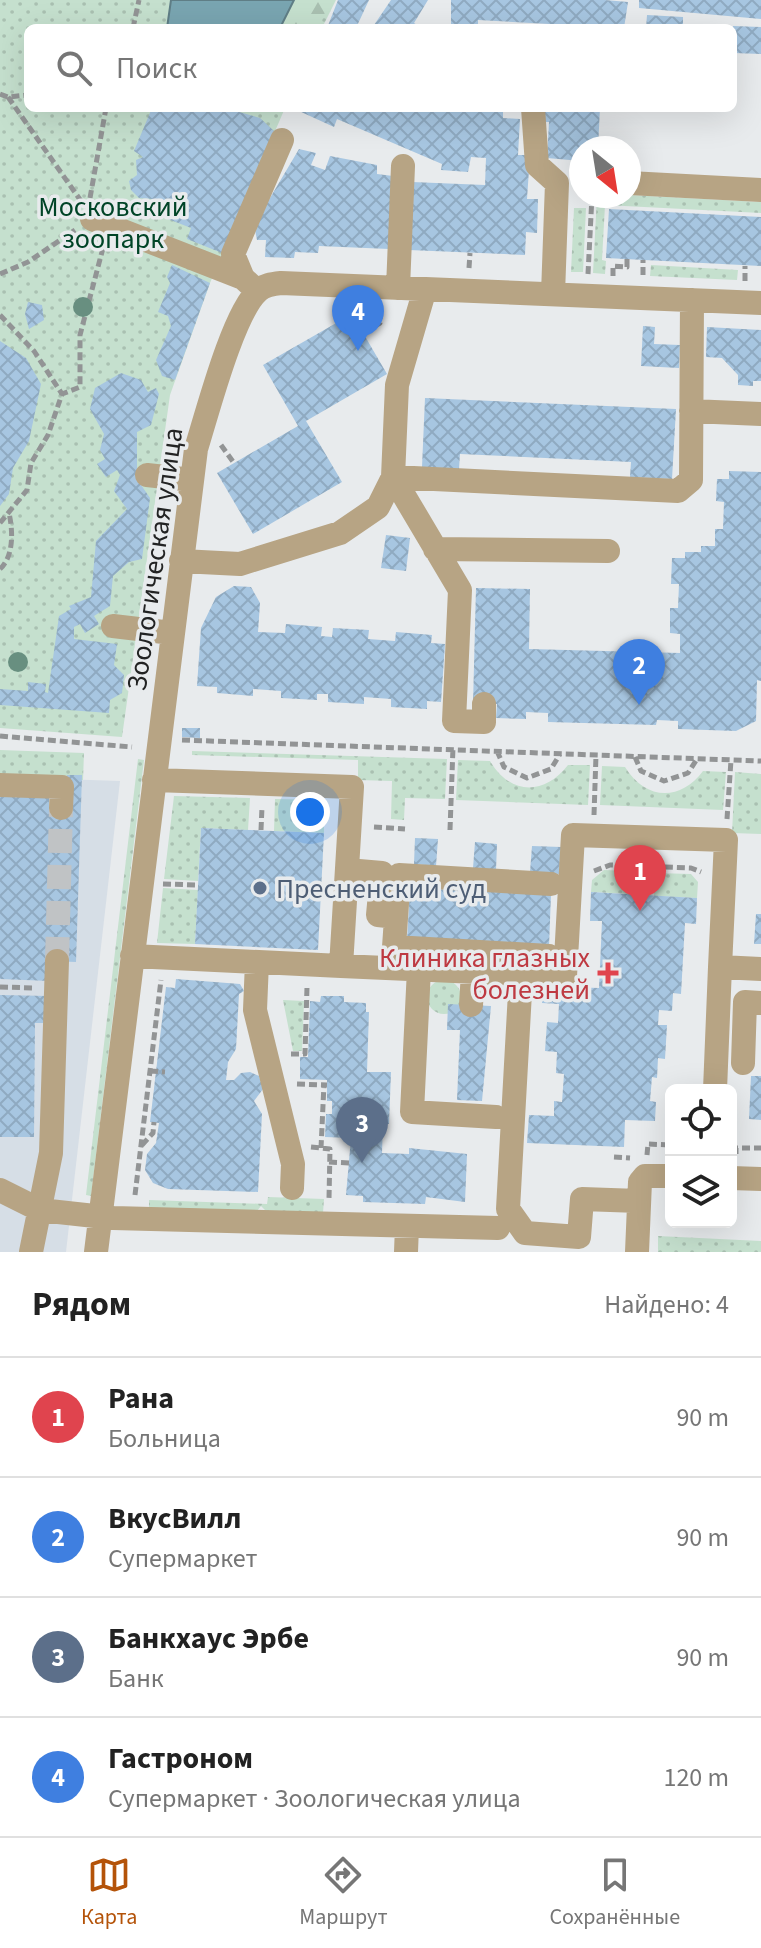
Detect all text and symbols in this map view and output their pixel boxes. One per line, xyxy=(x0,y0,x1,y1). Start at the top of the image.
search box xyxy=(24,24,737,112)
icon: search xyxy=(52,46,96,90)
text: Поиск xyxy=(116,47,197,90)
north arrow xyxy=(569,136,641,208)
park label: Московский зоопарк xyxy=(38,187,188,259)
pin: 4 xyxy=(332,285,384,351)
street label: Зоологическая улица xyxy=(117,425,193,693)
pin: 2 xyxy=(613,639,665,705)
your location xyxy=(290,792,330,832)
pin: 1 xyxy=(614,845,666,911)
place label: Пресненский суд xyxy=(276,869,486,909)
marker: Пресненский суд xyxy=(251,879,269,897)
place label: Клиника глазных болезней xyxy=(379,938,591,1010)
marker: Клиника глазных болезней xyxy=(597,962,619,984)
map controls xyxy=(665,1084,737,1228)
button: locate xyxy=(665,1084,737,1156)
pin: 3 xyxy=(336,1097,388,1163)
button: layers xyxy=(665,1156,737,1228)
text: Рядом xyxy=(32,1280,131,1329)
text: Найдено: 4 xyxy=(604,1286,729,1323)
text: Рана xyxy=(108,1377,174,1420)
text: 1 xyxy=(51,1399,65,1436)
text: 90 m xyxy=(676,1399,729,1436)
text: Больница xyxy=(108,1420,221,1457)
text: ВкусВилл xyxy=(108,1497,241,1540)
text: 2 xyxy=(51,1519,65,1556)
text: 90 m xyxy=(676,1519,729,1556)
text: Супермаркет xyxy=(108,1540,257,1577)
text: Банкхаус Эрбе xyxy=(108,1617,309,1660)
text: 3 xyxy=(51,1639,65,1676)
text: 90 m xyxy=(676,1639,729,1676)
text: Банк xyxy=(108,1660,164,1697)
text: Гастроном xyxy=(108,1737,253,1780)
text: 4 xyxy=(51,1759,65,1796)
text: 120 m xyxy=(663,1759,729,1796)
text: Супермаркет · Зоологическая улица xyxy=(108,1780,521,1817)
tab: Карта xyxy=(81,1853,137,1933)
tab: Маршрут xyxy=(299,1853,388,1933)
tab: Сохранённые xyxy=(549,1853,680,1933)

